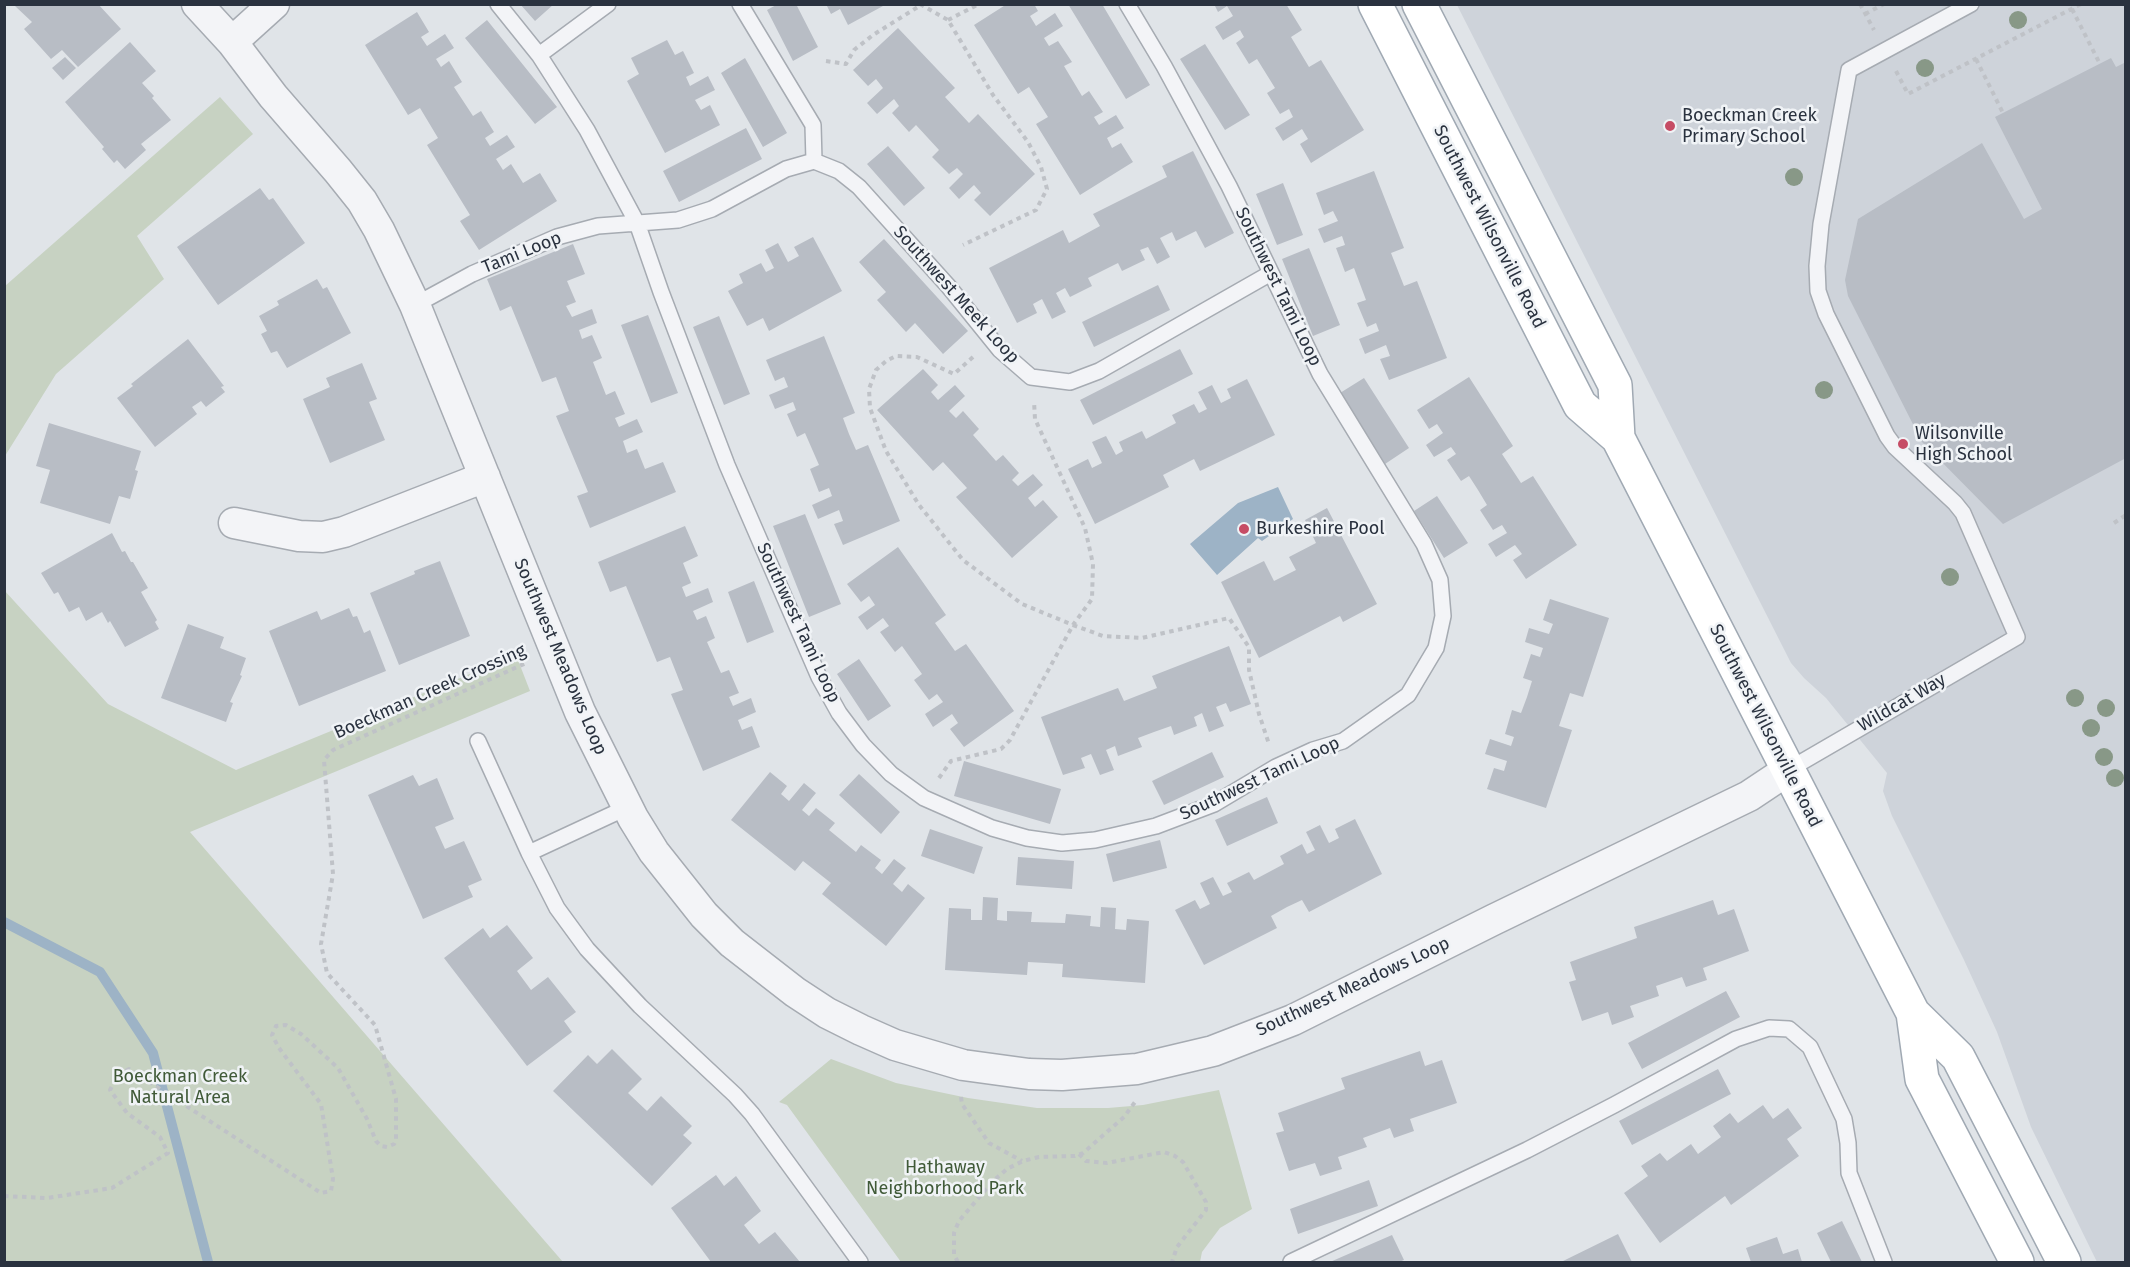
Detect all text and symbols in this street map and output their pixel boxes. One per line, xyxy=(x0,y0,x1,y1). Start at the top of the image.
place label: Boeckman Creek Primary School xyxy=(1682,105,1817,148)
marker: Boeckman Creek Primary School xyxy=(1663,119,1677,133)
street label: Southwest Wilsonville Road xyxy=(1428,122,1550,332)
street label: Southwest Tami Loop xyxy=(1230,204,1326,370)
street label: Southwest Meek Loop xyxy=(888,222,1024,368)
street label: Tami Loop xyxy=(479,227,565,279)
place label: Wilsonville High School xyxy=(1915,423,2012,466)
marker: Wilsonville High School xyxy=(1896,437,1910,451)
place label: Burkeshire Pool xyxy=(1256,518,1384,540)
marker: Burkeshire Pool xyxy=(1237,522,1251,536)
street label: Southwest Tami Loop xyxy=(751,540,845,706)
street label: Southwest Meadows Loop xyxy=(509,556,611,758)
street label: Southwest Wilsonville Road xyxy=(1704,621,1826,831)
street label: Boeckman Creek Crossing xyxy=(331,640,529,744)
street label: Wildcat Way xyxy=(1854,669,1950,737)
street label: Southwest Tami Loop xyxy=(1177,732,1343,826)
street label: Southwest Meadows Loop xyxy=(1253,933,1453,1041)
park label: Boeckman Creek Natural Area xyxy=(113,1066,247,1108)
park label: Hathaway Neighborhood Park xyxy=(866,1157,1024,1200)

